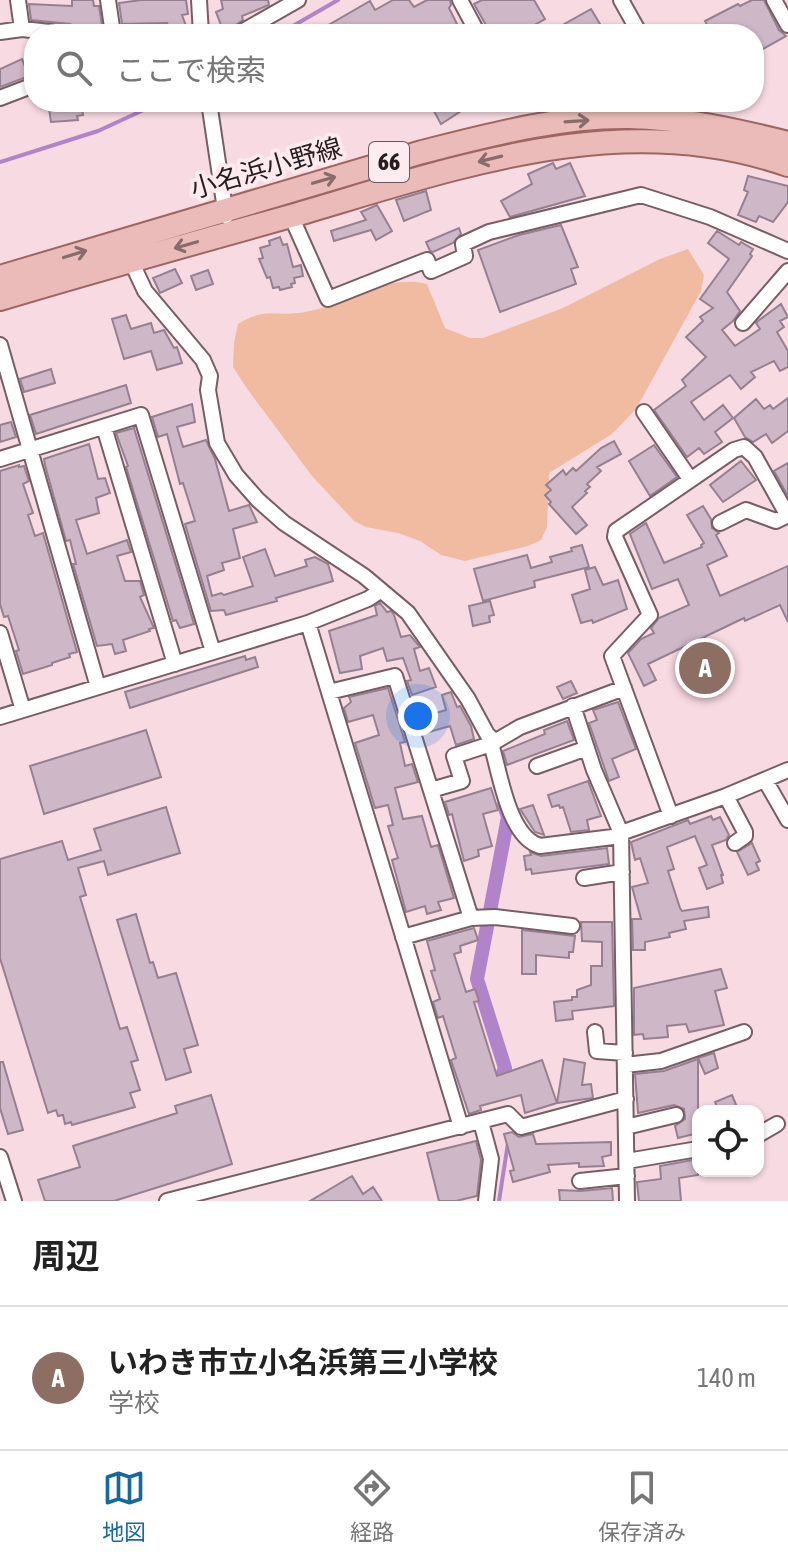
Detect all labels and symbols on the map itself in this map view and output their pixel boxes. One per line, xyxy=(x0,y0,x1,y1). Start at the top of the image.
one-way arrow xyxy=(563,113,590,128)
street label: 小名浜小野線 xyxy=(187,132,345,204)
road number: 66 xyxy=(369,142,409,182)
one-way arrow xyxy=(478,153,504,168)
one-way arrow xyxy=(311,172,336,186)
one-way arrow xyxy=(174,239,199,253)
one-way arrow xyxy=(61,246,87,261)
pin: A xyxy=(679,638,731,698)
your location xyxy=(398,696,438,736)

